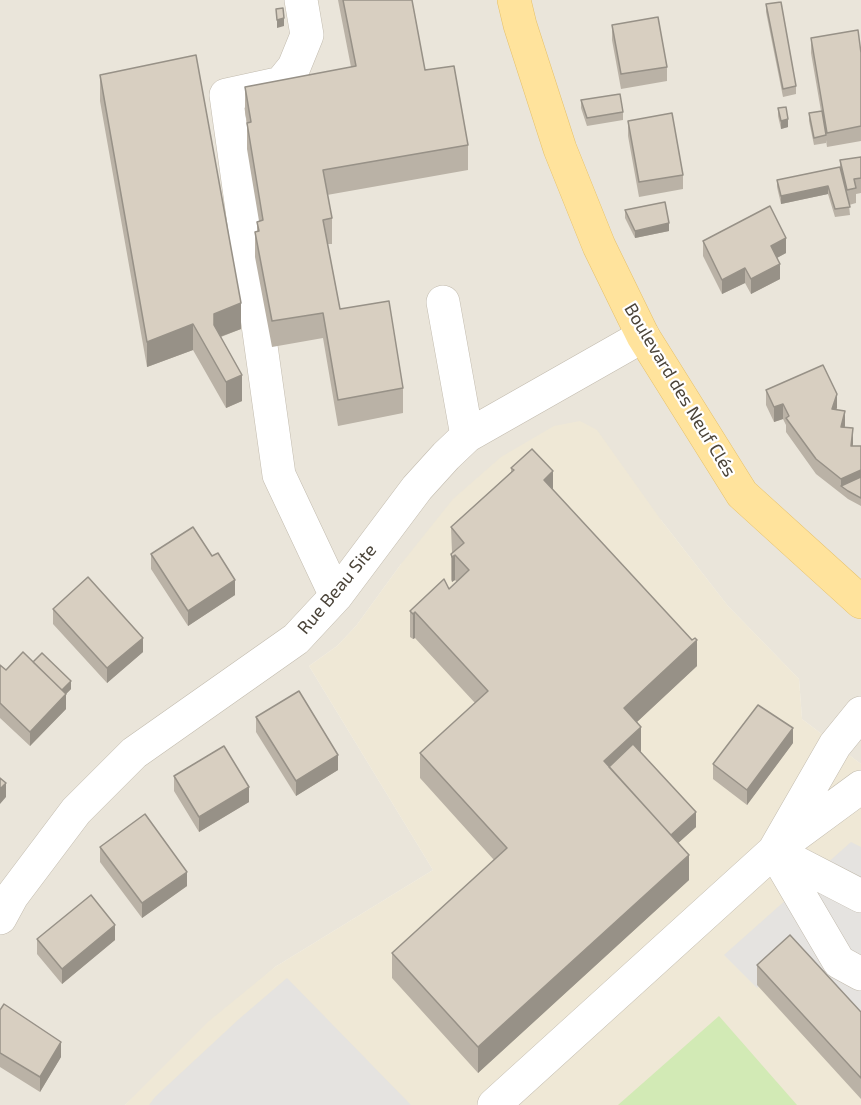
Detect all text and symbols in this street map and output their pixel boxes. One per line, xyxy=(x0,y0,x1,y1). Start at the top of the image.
street label: Boulevard des Neuf Clés xyxy=(620,299,740,481)
street label: Rue Beau Site xyxy=(293,539,381,639)

